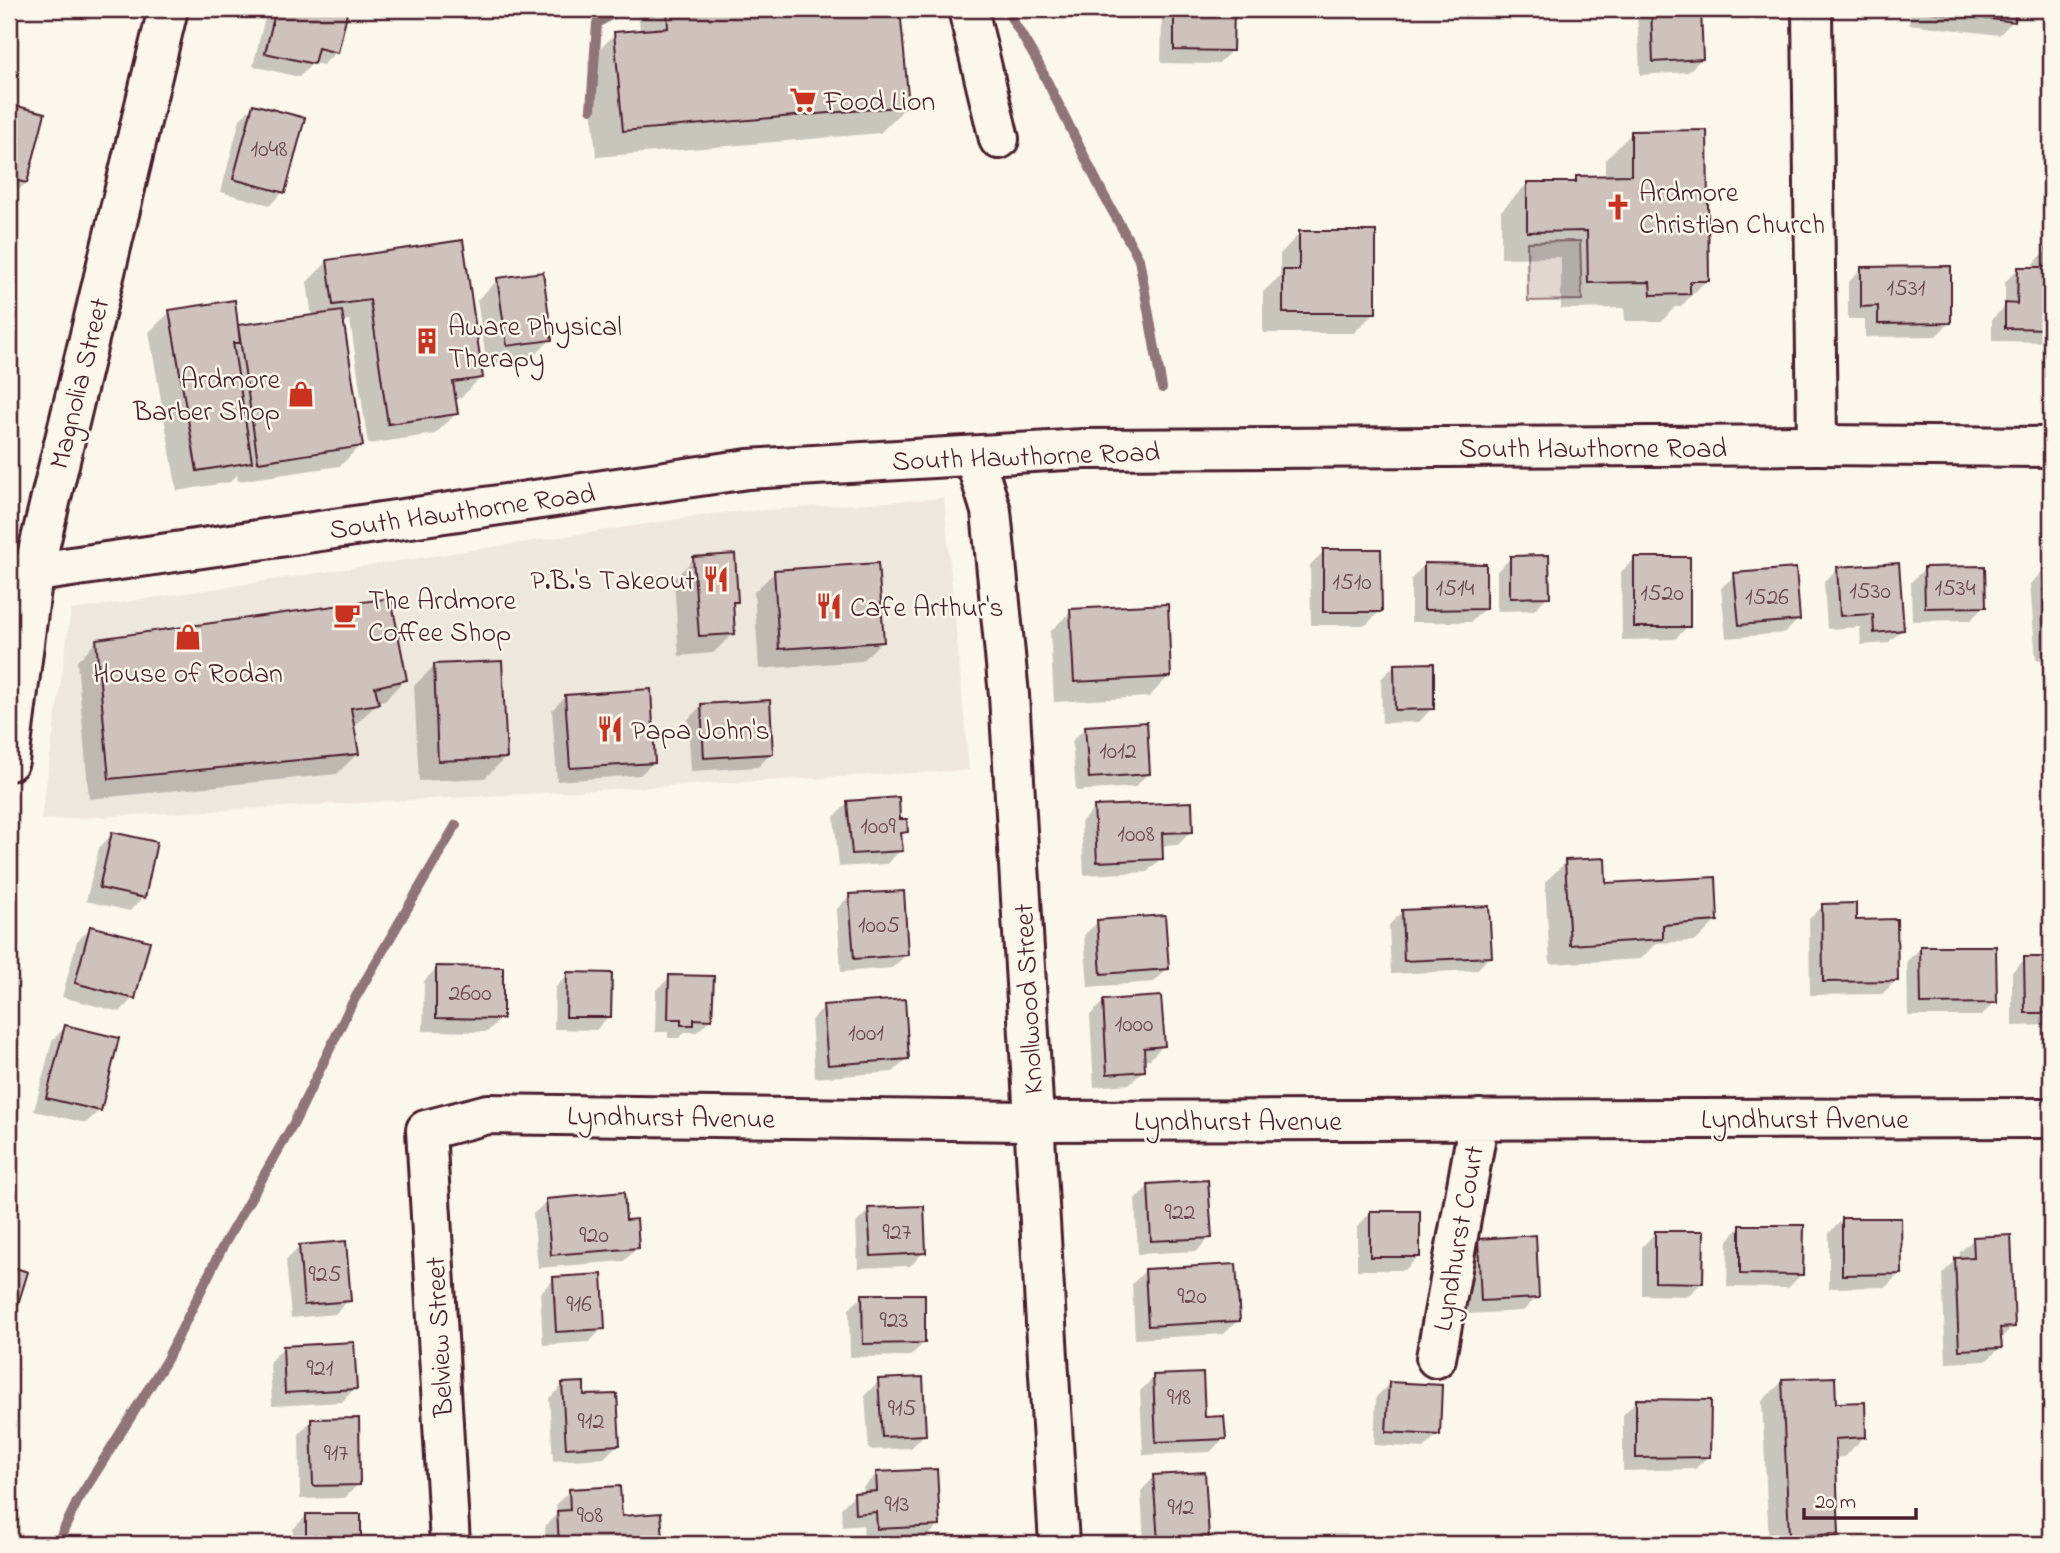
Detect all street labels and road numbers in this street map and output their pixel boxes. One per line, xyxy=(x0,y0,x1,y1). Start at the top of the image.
street label: Magnolia Street xyxy=(40,294,122,474)
street label: South Hawthorne Road xyxy=(1459,430,1727,471)
street label: South Hawthorne Road xyxy=(891,433,1161,484)
street label: South Hawthorne Road xyxy=(327,474,598,552)
street label: Knollwood Street xyxy=(1005,902,1056,1095)
street label: Lyndhurst Avenue xyxy=(567,1097,776,1142)
street label: Lyndhurst Avenue xyxy=(1701,1101,1909,1142)
street label: Lyndhurst Avenue xyxy=(1134,1103,1342,1144)
street label: Lyndhurst Court xyxy=(1424,1142,1497,1335)
street label: Belview Street xyxy=(417,1256,466,1419)

